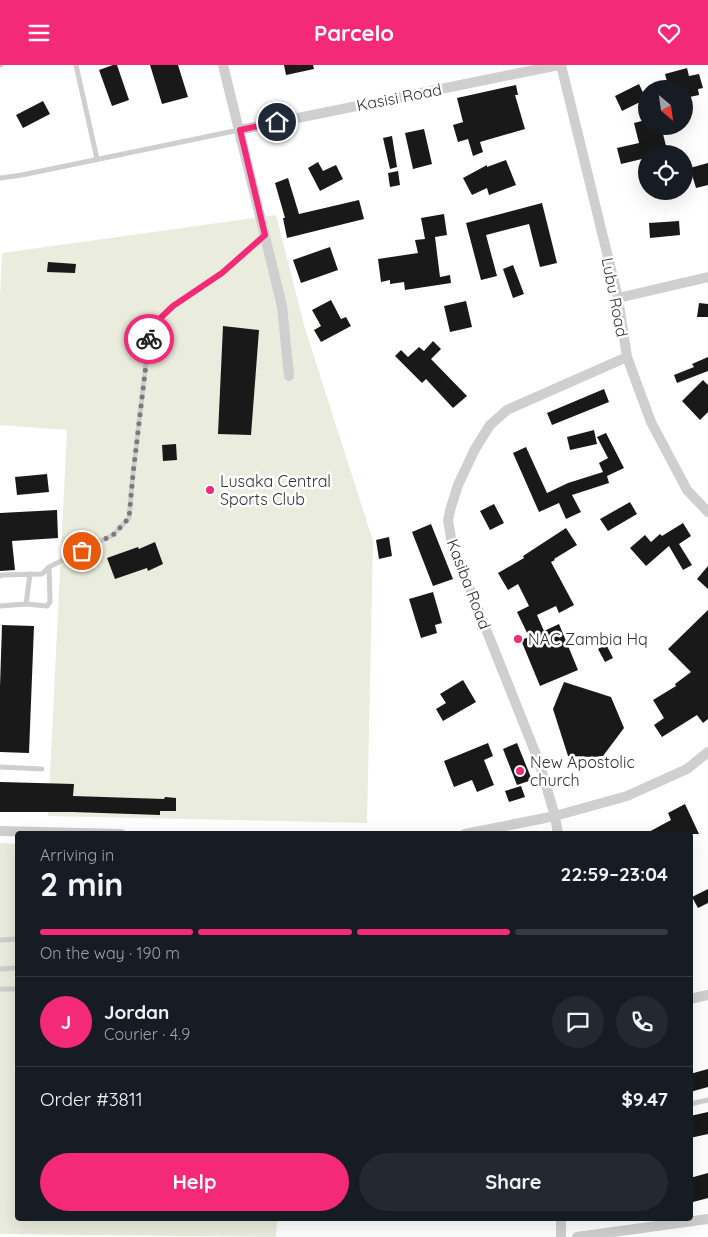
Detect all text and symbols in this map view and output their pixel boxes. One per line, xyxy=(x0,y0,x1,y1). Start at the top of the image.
icon: menu xyxy=(25,19,53,47)
text: Parcelo xyxy=(314,19,394,47)
icon: heart xyxy=(655,19,683,47)
street label: Kasisi Road xyxy=(355,79,443,115)
north arrow xyxy=(638,80,692,135)
map controls xyxy=(638,80,693,200)
pin xyxy=(256,101,298,143)
icon: home xyxy=(263,108,291,136)
button: locate xyxy=(638,145,693,200)
street label: Lubu Road xyxy=(598,256,632,338)
courier xyxy=(124,314,174,364)
icon: bike xyxy=(135,325,163,353)
place label: Lusaka Central Sports Club xyxy=(220,471,331,509)
marker: Lusaka Central Sports Club xyxy=(204,484,216,496)
pin xyxy=(61,530,103,572)
street label: Kasiba Road xyxy=(443,536,495,632)
icon: bag xyxy=(68,537,96,565)
place label: NAC Zambia Hq xyxy=(528,629,648,649)
marker: NAC Zambia Hq xyxy=(512,633,524,645)
place label: New Apostolic church xyxy=(530,752,635,790)
marker: New Apostolic church xyxy=(514,765,526,777)
text: Arriving in xyxy=(40,845,114,865)
text: 22:59–23:04 xyxy=(561,862,668,886)
text: 2 min xyxy=(40,864,123,904)
text: On the way · 190 m xyxy=(40,943,180,963)
button: chat xyxy=(552,996,604,1048)
button: phone xyxy=(616,996,668,1048)
text: Jordan xyxy=(104,1000,169,1024)
text: J xyxy=(61,1010,71,1034)
text: Courier · 4.9 xyxy=(104,1024,190,1044)
text: Order #3811 xyxy=(40,1087,143,1111)
text: $9.47 xyxy=(621,1087,668,1111)
button: Help xyxy=(40,1153,349,1211)
button: Share xyxy=(359,1153,668,1211)

